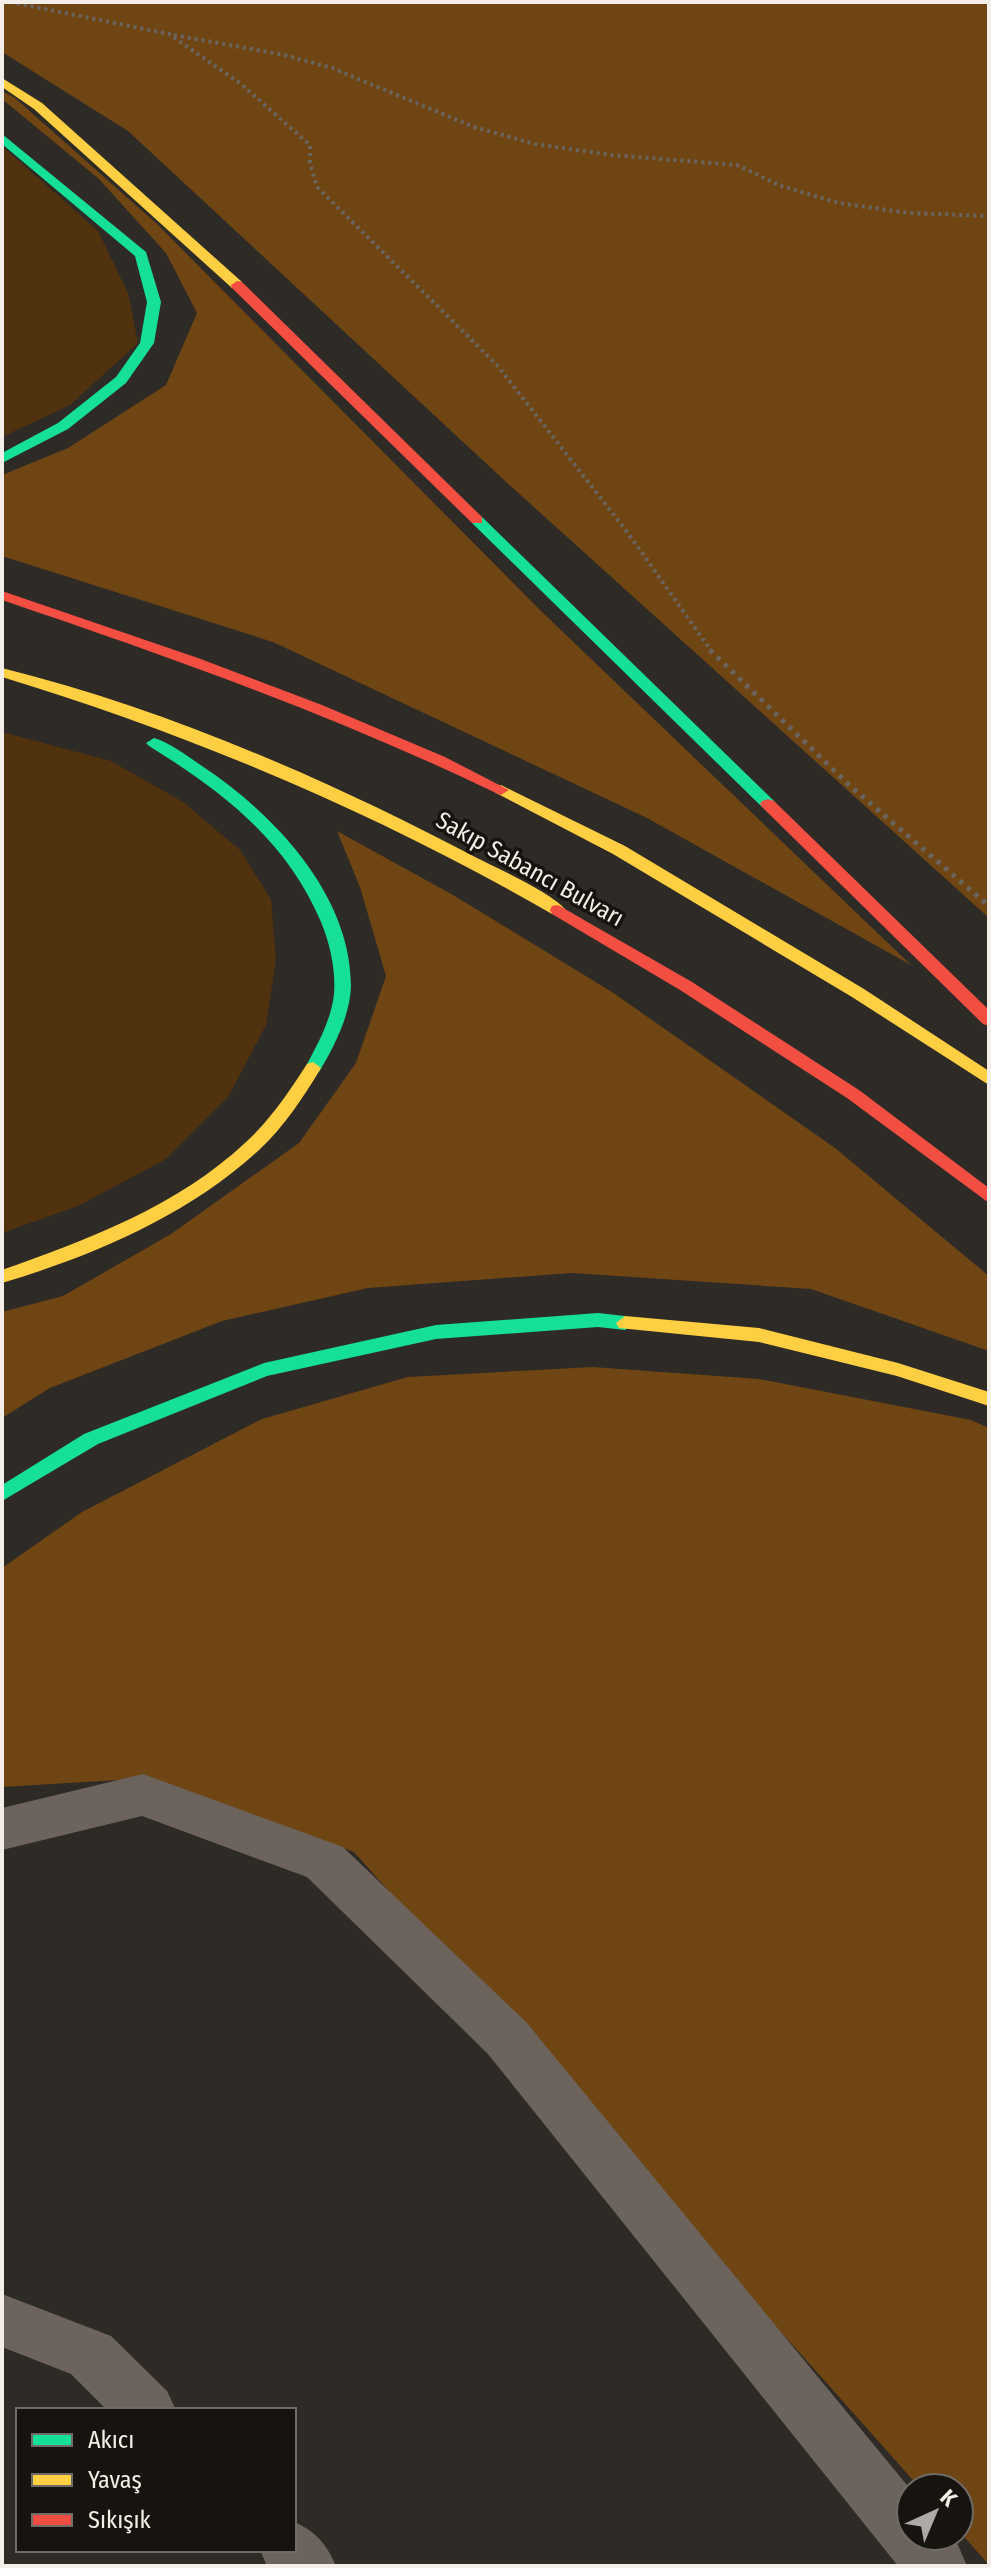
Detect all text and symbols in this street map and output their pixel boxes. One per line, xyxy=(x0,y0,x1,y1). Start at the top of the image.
street label: Sakıp Sabancı Bulvarı xyxy=(431,806,629,932)
legend xyxy=(16,2408,296,2552)
text: Akıcı xyxy=(88,2426,134,2454)
text: Yavaş xyxy=(88,2466,142,2494)
north arrow xyxy=(895,2472,975,2552)
text: K xyxy=(935,2484,963,2513)
text: Sıkışık xyxy=(88,2506,151,2534)

